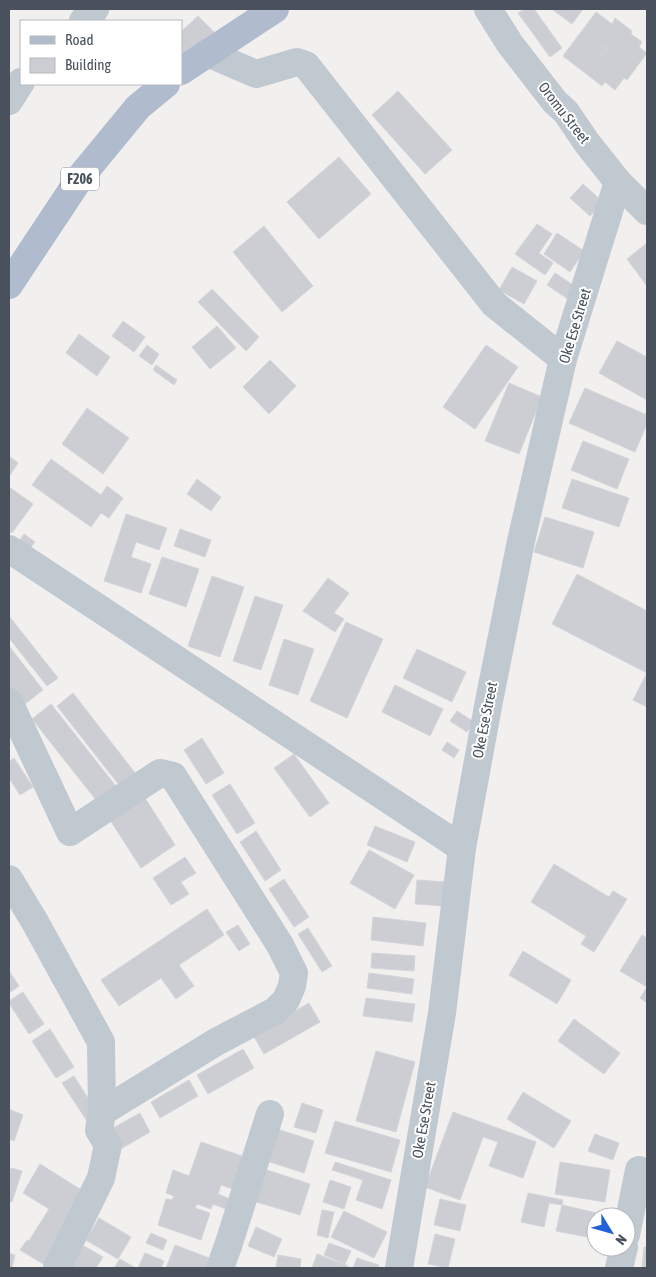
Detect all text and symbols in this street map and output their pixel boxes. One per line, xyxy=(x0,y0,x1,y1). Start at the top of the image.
legend xyxy=(20,20,182,85)
text: Road xyxy=(65,31,94,48)
text: Building xyxy=(65,56,111,73)
street label: Oromu Street xyxy=(535,79,594,147)
road number: F206 xyxy=(61,168,99,190)
street label: Oke Ese Street xyxy=(555,286,594,365)
street label: Oke Ese Street xyxy=(469,680,500,760)
street label: Oke Ese Street xyxy=(408,1080,439,1159)
north arrow xyxy=(586,1207,636,1257)
text: N xyxy=(613,1232,630,1248)

